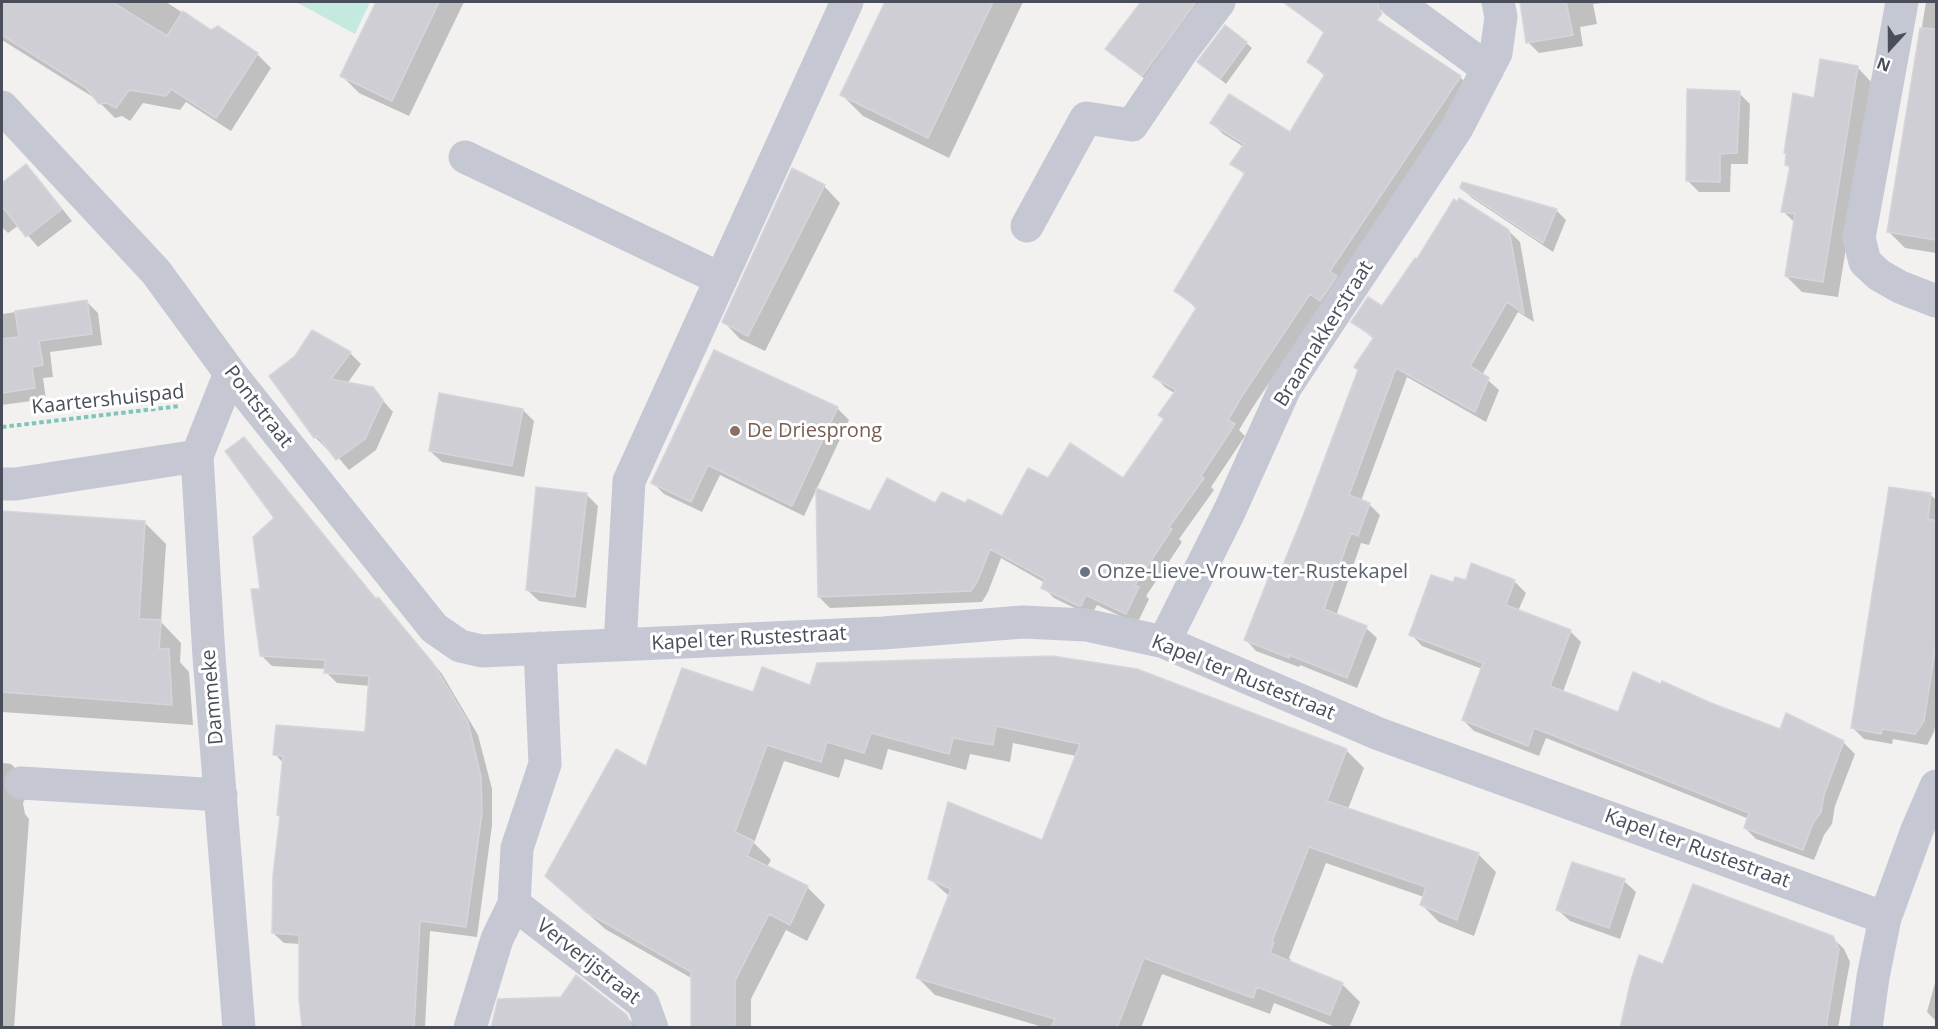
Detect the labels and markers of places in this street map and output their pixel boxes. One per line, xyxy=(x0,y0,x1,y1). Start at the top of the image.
place label: De Driesprong xyxy=(747,419,882,443)
marker: De Driesprong xyxy=(728,424,742,438)
place label: Onze-Lieve-Vrouw-ter-Rustekapel xyxy=(1097,560,1408,584)
marker: Onze-Lieve-Vrouw-ter-Rustekapel xyxy=(1078,565,1092,579)

